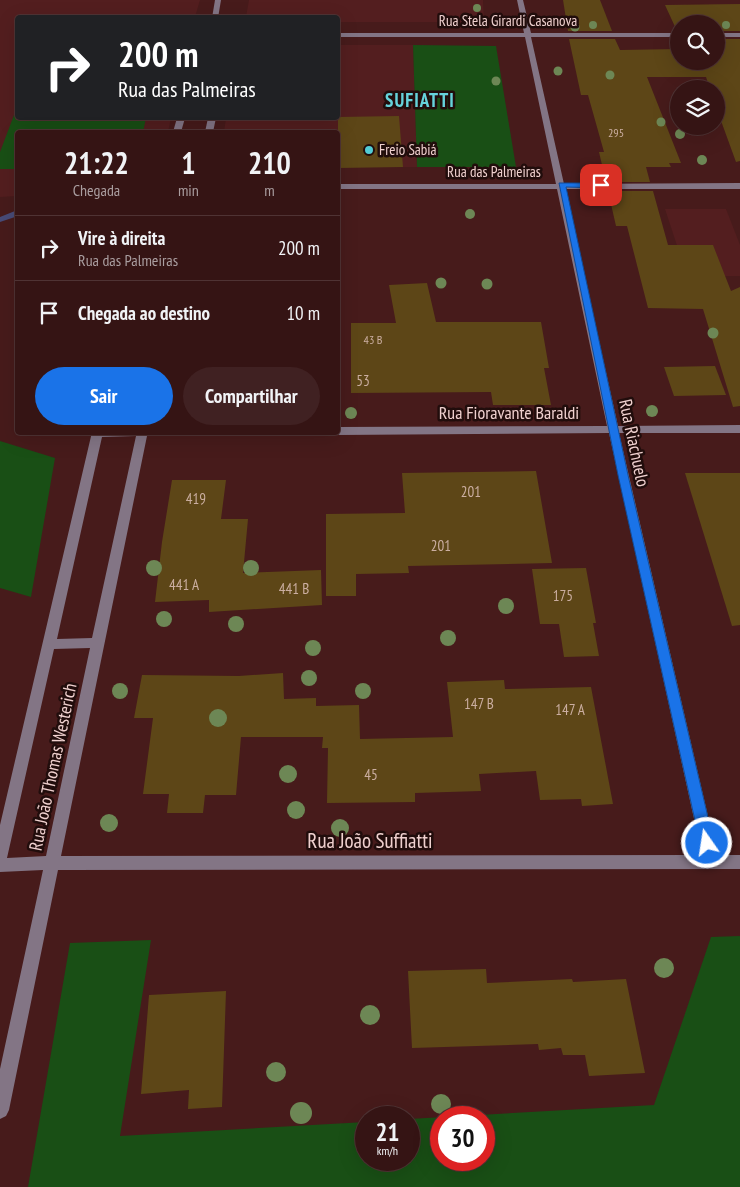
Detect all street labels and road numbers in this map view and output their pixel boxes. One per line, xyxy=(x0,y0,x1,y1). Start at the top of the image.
street label: Rua Stela Girardi Casanova xyxy=(439,11,577,30)
street label: Rua das Palmeiras xyxy=(447,162,541,181)
street label: Rua Riachuelo xyxy=(614,397,655,489)
street label: Rua Fioravante Baraldi xyxy=(439,401,579,424)
street label: Rua João Thomas Westerich xyxy=(24,681,81,853)
street label: Rua João Suffiatti xyxy=(307,827,433,854)

